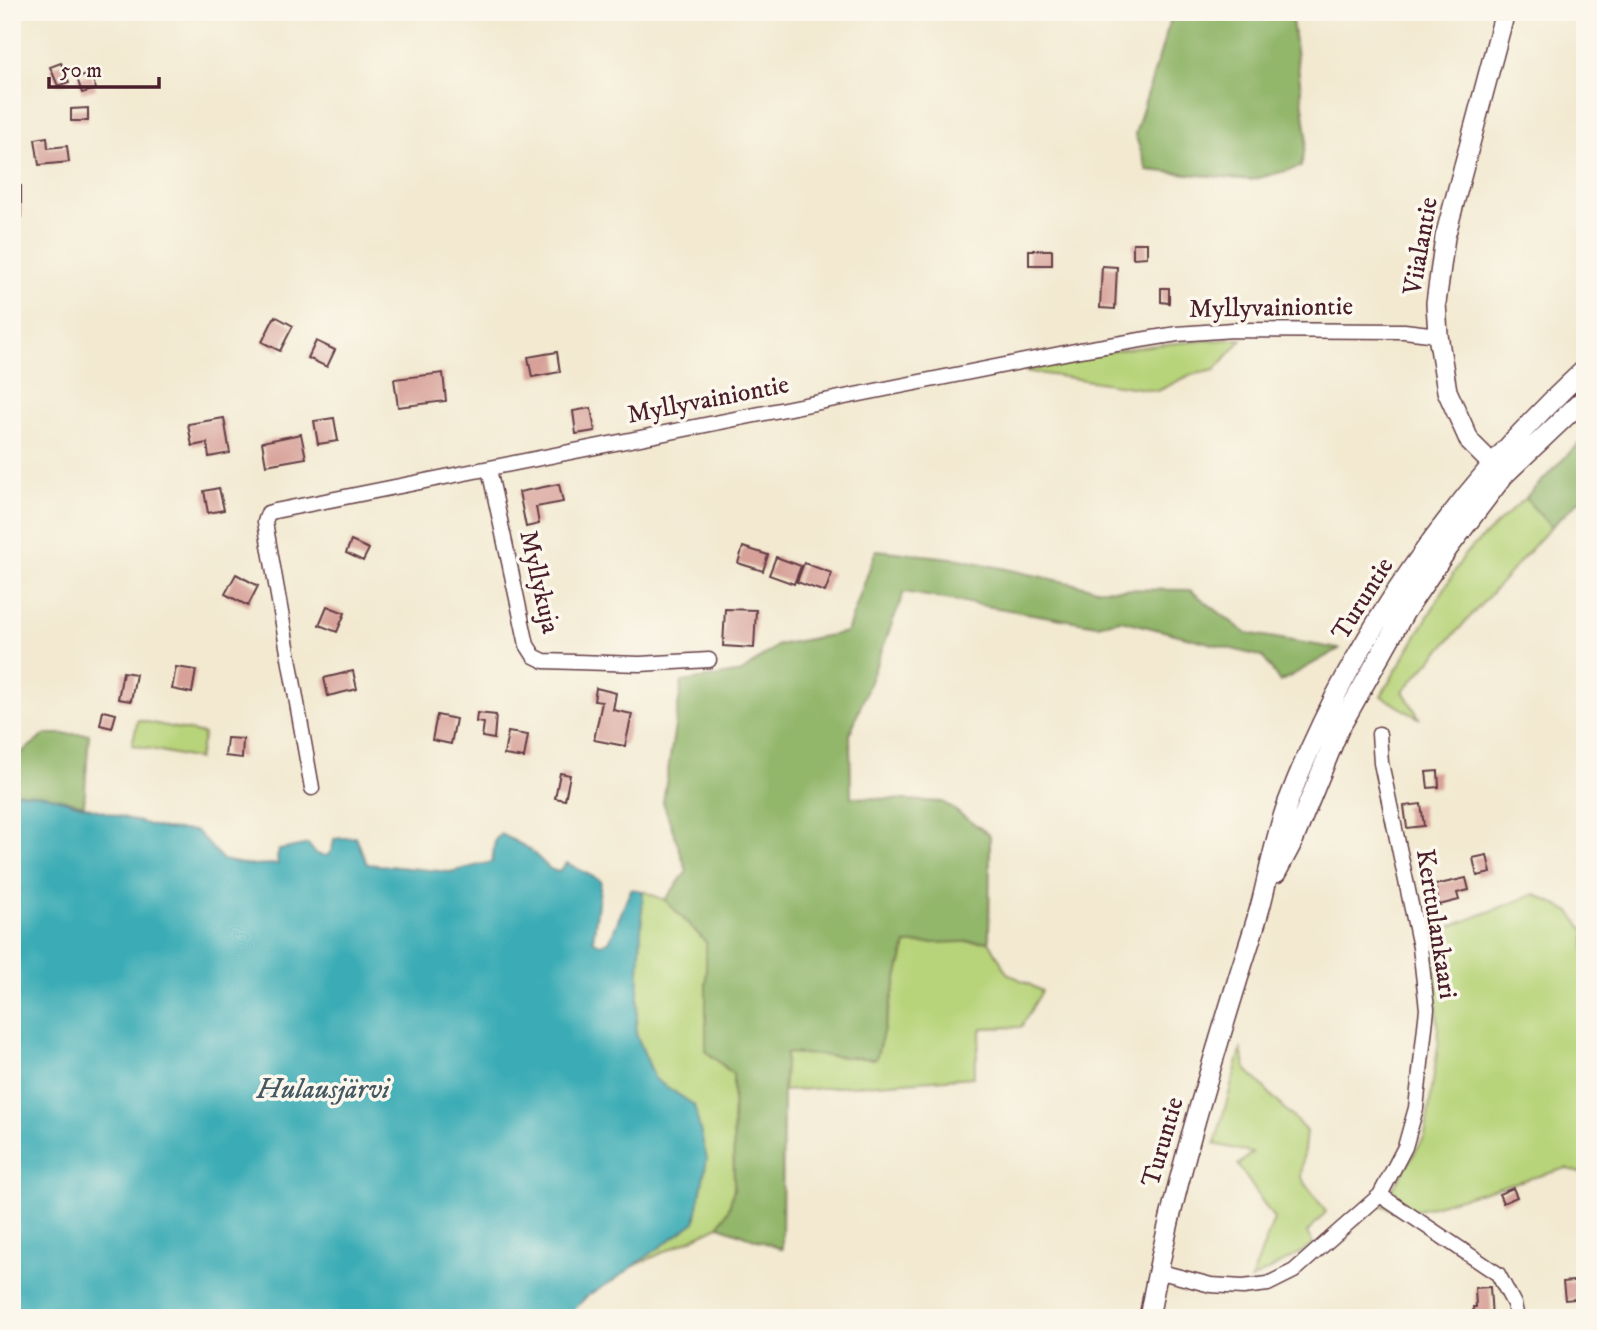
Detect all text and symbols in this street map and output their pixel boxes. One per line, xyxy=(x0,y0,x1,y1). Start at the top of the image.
scale bar xyxy=(49,46,159,90)
text: 50 m xyxy=(60,58,102,84)
street label: Viialantie xyxy=(1396,194,1446,299)
street label: Myllyvainiontie xyxy=(1189,290,1353,326)
street label: Myllyvainiontie xyxy=(624,368,792,432)
street label: Myllykuja xyxy=(511,527,567,637)
street label: Turuntie xyxy=(1325,551,1401,647)
street label: Kerttulankaari xyxy=(1408,847,1464,1001)
water label: Hulausjärvi xyxy=(256,1072,391,1107)
street label: Turuntie xyxy=(1134,1093,1192,1191)

